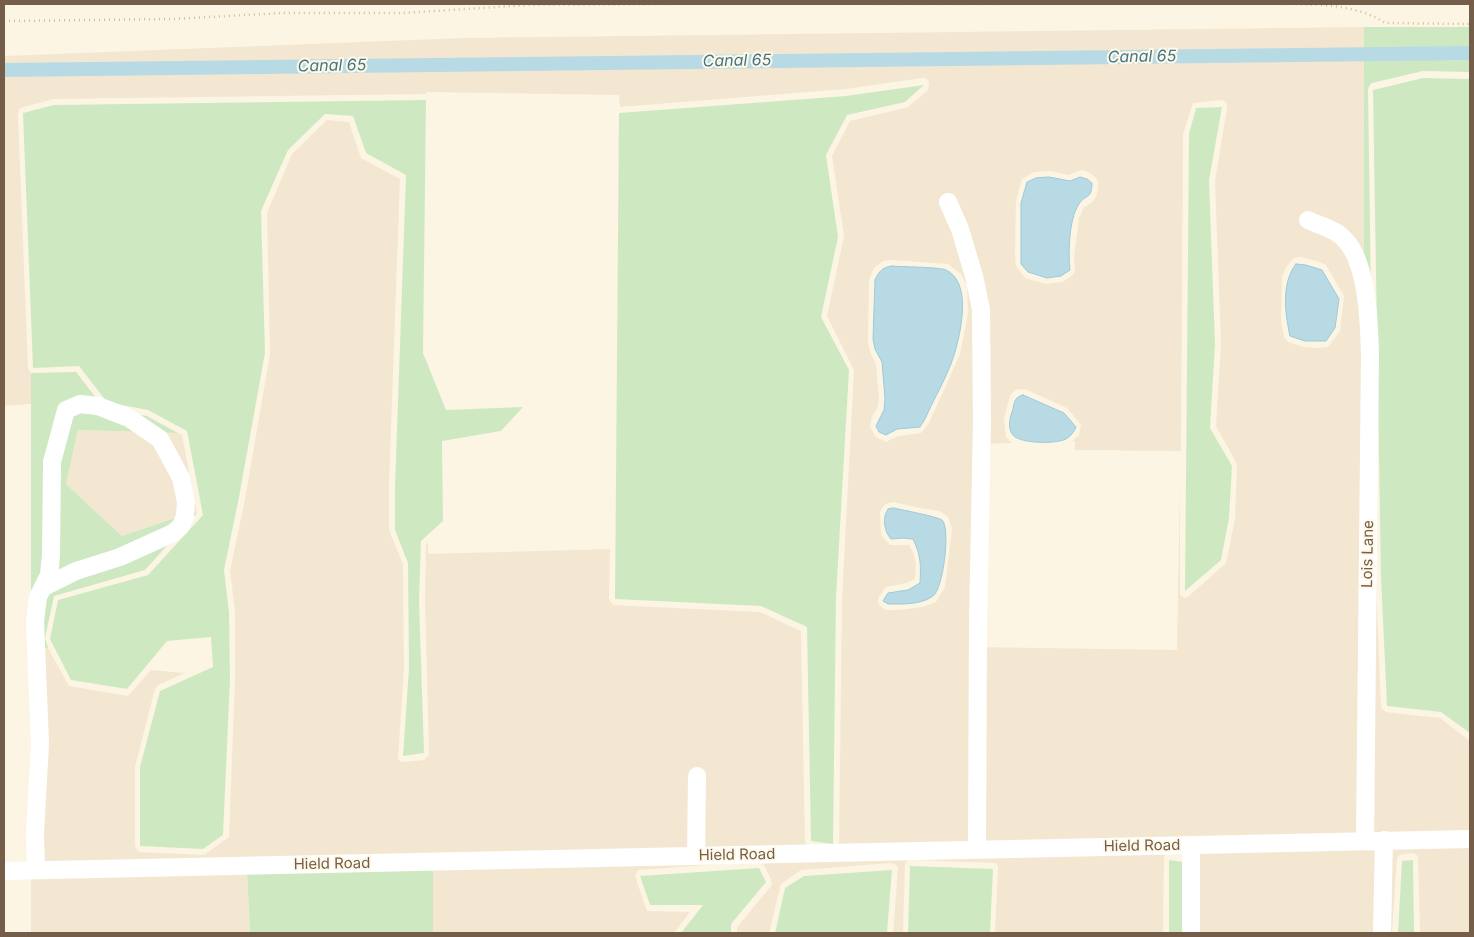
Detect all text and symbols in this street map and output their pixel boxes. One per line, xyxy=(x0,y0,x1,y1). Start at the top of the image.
water label: Canal 65 xyxy=(1107,47,1177,67)
water label: Canal 65 xyxy=(702,51,772,71)
water label: Canal 65 xyxy=(297,56,367,76)
street label: Lois Lane xyxy=(1358,520,1378,588)
street label: Hield Road xyxy=(1103,836,1181,856)
street label: Hield Road xyxy=(698,845,776,865)
street label: Hield Road xyxy=(293,854,371,874)

